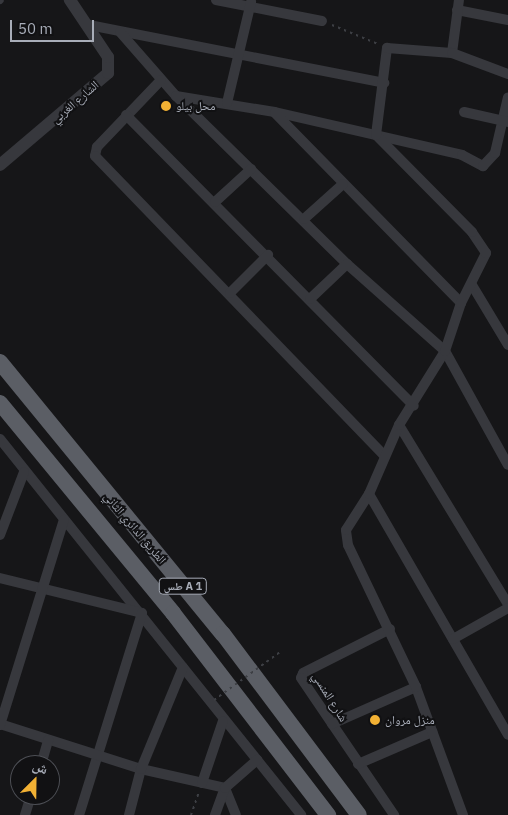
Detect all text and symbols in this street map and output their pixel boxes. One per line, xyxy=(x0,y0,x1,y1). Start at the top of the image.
scale bar xyxy=(12,10,96,42)
text: 50 m xyxy=(18,19,53,38)
street label: الشارع الغربي xyxy=(48,78,102,126)
place label: محل بيلو xyxy=(176,99,216,113)
marker: محل بيلو xyxy=(160,100,172,112)
street label: الطريق الدائري الثاني xyxy=(101,489,169,567)
road number: طس A 1 xyxy=(158,578,208,594)
street label: شارع المنسي xyxy=(309,670,351,724)
place label: منزل مروان xyxy=(385,713,435,727)
marker: منزل مروان xyxy=(369,714,381,726)
north arrow xyxy=(10,755,60,805)
text: ش xyxy=(30,756,51,778)

